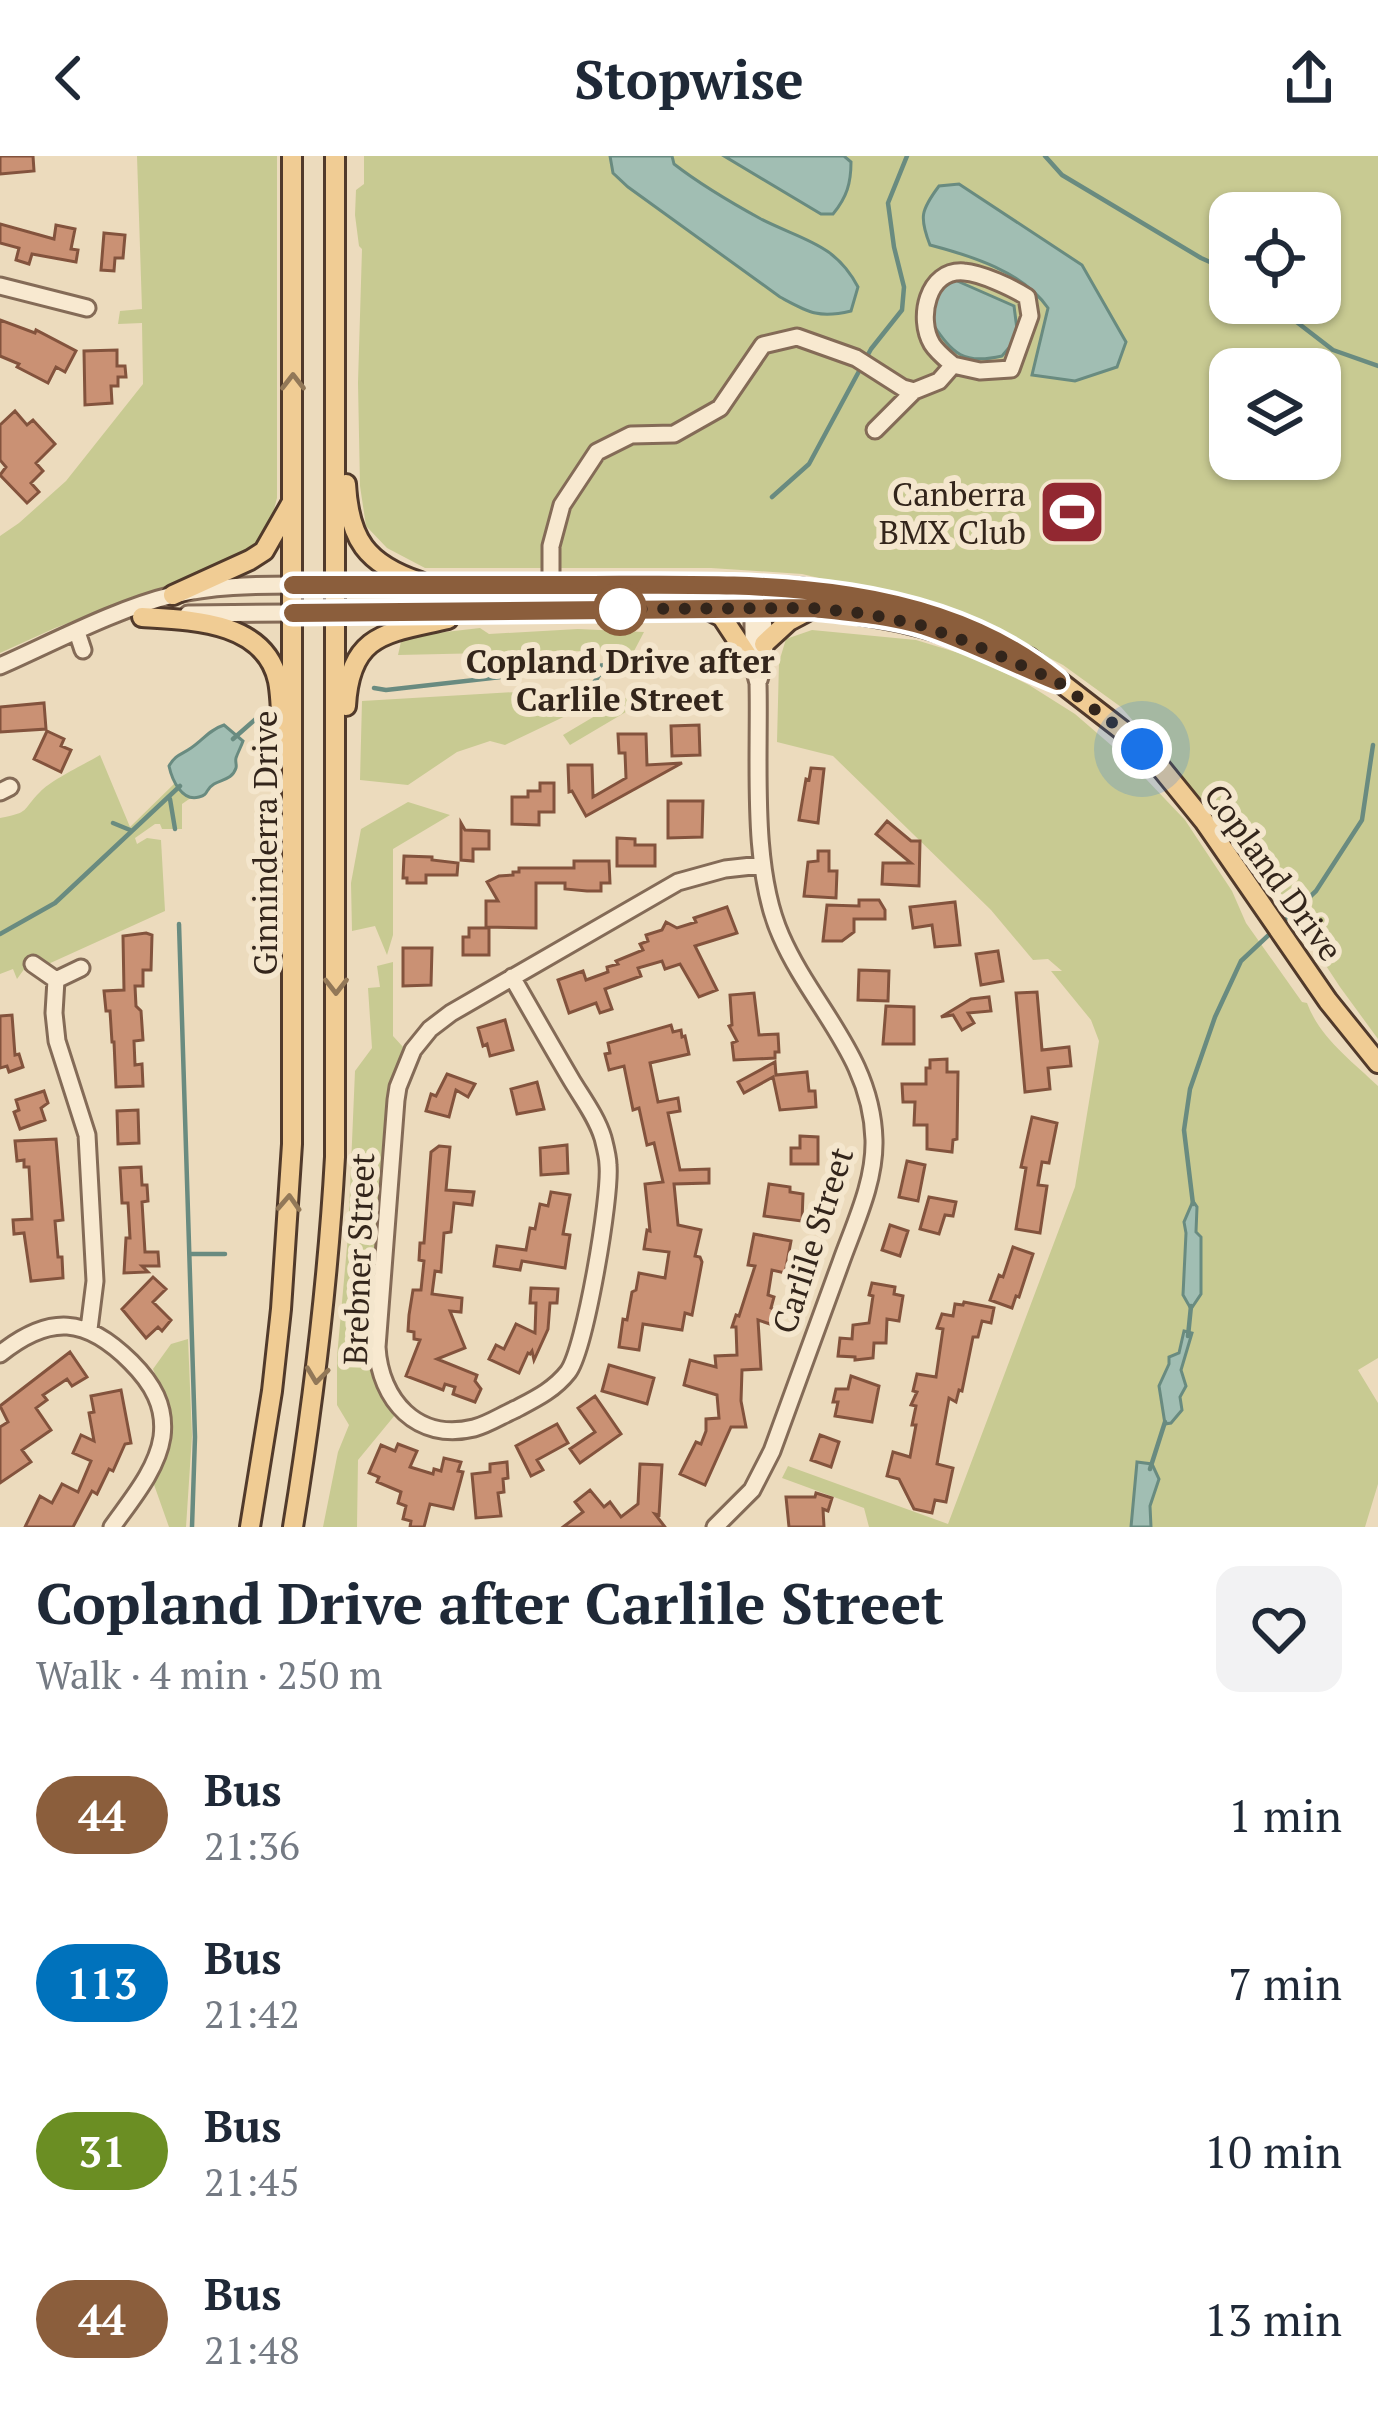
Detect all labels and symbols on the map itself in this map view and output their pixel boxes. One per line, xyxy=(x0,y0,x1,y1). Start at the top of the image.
one-way arrow xyxy=(280,372,306,390)
place label: Canberra BMX Club xyxy=(879,472,1026,553)
sports icon: Canberra BMX Club xyxy=(1037,477,1107,547)
marker: Copland Drive after Carlile Street xyxy=(595,584,645,634)
place label: Copland Drive after Carlile Street xyxy=(466,639,775,720)
street label: Ginninderra Drive xyxy=(243,710,286,976)
your location xyxy=(1112,719,1172,779)
street label: Copland Drive xyxy=(1195,775,1353,969)
one-way arrow xyxy=(323,978,349,996)
street label: Carlile Street xyxy=(762,1142,862,1338)
street label: Brebner Street xyxy=(333,1152,383,1366)
one-way arrow xyxy=(276,1193,302,1212)
one-way arrow xyxy=(304,1365,330,1385)

